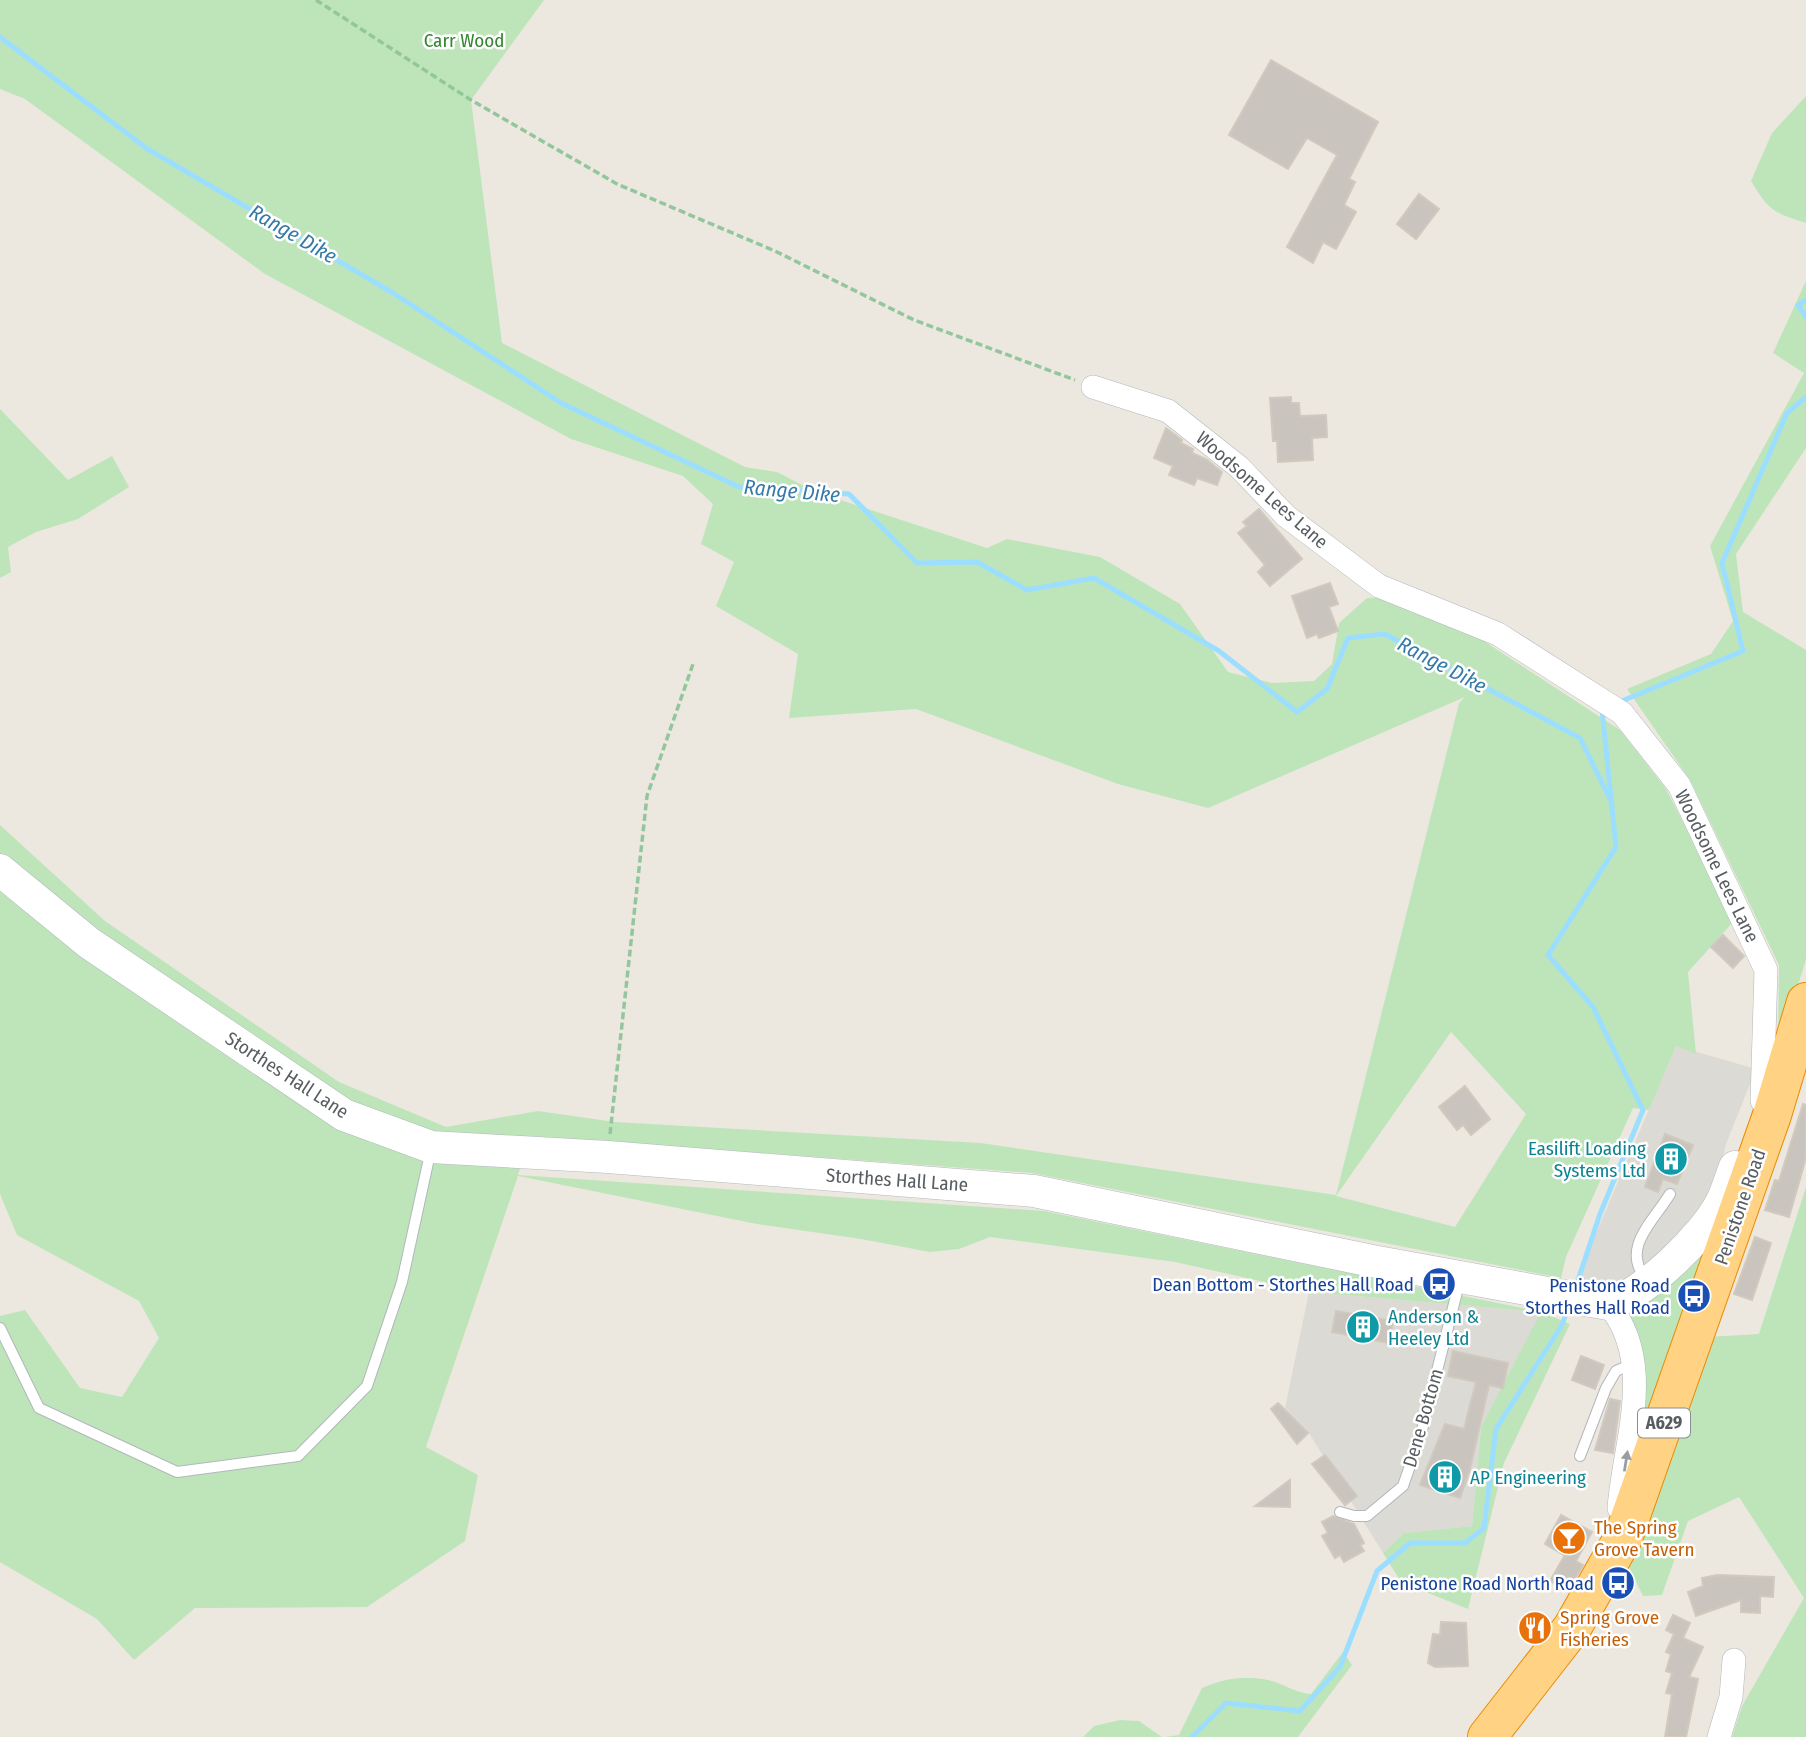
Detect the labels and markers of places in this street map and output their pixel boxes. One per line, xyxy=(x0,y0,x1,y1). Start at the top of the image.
place label: Easilift Loading Systems Ltd xyxy=(1528,1137,1646,1182)
building icon: Easilift Loading Systems Ltd xyxy=(1652,1140,1690,1178)
bus stop icon: Dean Bottom - Storthes Hall Road xyxy=(1420,1265,1458,1303)
place label: Dean Bottom - Storthes Hall Road xyxy=(1152,1273,1414,1296)
place label: Penistone Road Storthes Hall Road xyxy=(1525,1274,1670,1319)
bus stop icon: Penistone Road Storthes Hall Road xyxy=(1675,1277,1713,1315)
place label: Anderson & Heeley Ltd xyxy=(1388,1305,1480,1350)
building icon: Anderson & Heeley Ltd xyxy=(1344,1308,1382,1346)
building icon: AP Engineering xyxy=(1426,1458,1464,1496)
place label: AP Engineering xyxy=(1470,1466,1586,1489)
place label: The Spring Grove Tavern xyxy=(1594,1516,1694,1561)
bar icon: The Spring Grove Tavern xyxy=(1550,1519,1588,1557)
bus stop icon: Penistone Road North Road xyxy=(1599,1564,1637,1602)
place label: Penistone Road North Road xyxy=(1380,1572,1594,1595)
place label: Spring Grove Fisheries xyxy=(1560,1606,1659,1651)
restaurant icon: Spring Grove Fisheries xyxy=(1516,1609,1554,1647)

